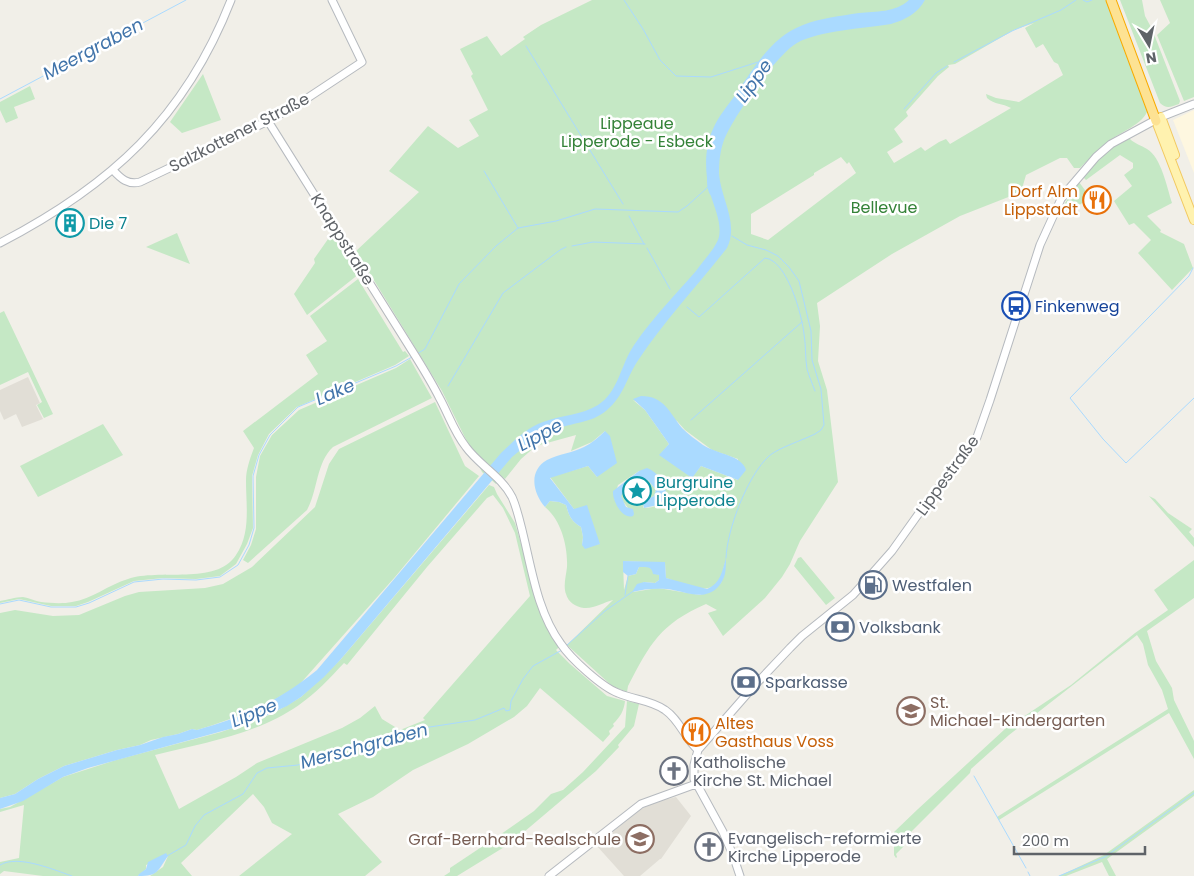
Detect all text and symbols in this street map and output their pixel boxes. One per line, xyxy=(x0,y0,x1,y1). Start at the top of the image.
water label: Meergraben xyxy=(38,12,147,86)
north arrow xyxy=(1124,20,1174,70)
text: N xyxy=(1144,47,1158,69)
water label: Lippe xyxy=(729,54,778,107)
street label: Salzkottener Straße xyxy=(165,87,313,178)
park label: Lippeaue Lipperode - Esbeck xyxy=(561,112,714,153)
place label: Dorf Alm Lippstadt xyxy=(1004,180,1078,221)
restaurant icon: Dorf Alm Lippstadt xyxy=(1082,185,1112,215)
street label: Knappstraße xyxy=(305,189,380,290)
park label: Bellevue xyxy=(851,196,917,219)
building icon: Die 7 xyxy=(55,208,85,238)
place label: Die 7 xyxy=(89,212,127,235)
bus stop icon: Finkenweg xyxy=(1001,291,1031,321)
place label: Finkenweg xyxy=(1035,295,1120,318)
water label: Lake xyxy=(311,372,358,411)
water label: Lippe xyxy=(513,412,567,457)
street label: Lippestraße xyxy=(910,430,984,520)
place label: Burgruine Lipperode xyxy=(656,471,735,512)
place icon: Burgruine Lipperode xyxy=(622,476,652,506)
fuel station icon: Westfalen xyxy=(858,570,888,600)
place label: Westfalen xyxy=(892,574,972,597)
bank icon: Volksbank xyxy=(825,612,855,642)
place label: Volksbank xyxy=(859,616,941,639)
bank icon: Sparkasse xyxy=(731,667,761,697)
place label: Sparkasse xyxy=(765,671,848,694)
place label: St. Michael-Kindergarten xyxy=(930,691,1105,732)
water label: Lippe xyxy=(227,692,281,733)
school or university icon: St. Michael-Kindergarten xyxy=(896,696,926,726)
place label: Altes Gasthaus Voss xyxy=(715,712,834,753)
water label: Merschgraben xyxy=(297,716,430,775)
restaurant icon: Altes Gasthaus Voss xyxy=(681,717,711,747)
place label: Katholische Kirche St. Michael xyxy=(693,751,832,792)
church icon: Katholische Kirche St. Michael xyxy=(659,756,689,786)
school or university icon: Graf-Bernhard-Realschule xyxy=(625,824,655,854)
scale bar xyxy=(1014,824,1145,856)
place label: Evangelisch-reformierte Kirche Lipperode xyxy=(728,827,921,868)
place label: Graf-Bernhard-Realschule xyxy=(408,828,621,851)
text: 200 m xyxy=(1022,830,1069,851)
church icon: Evangelisch-reformierte Kirche Lipperode xyxy=(694,832,724,862)

